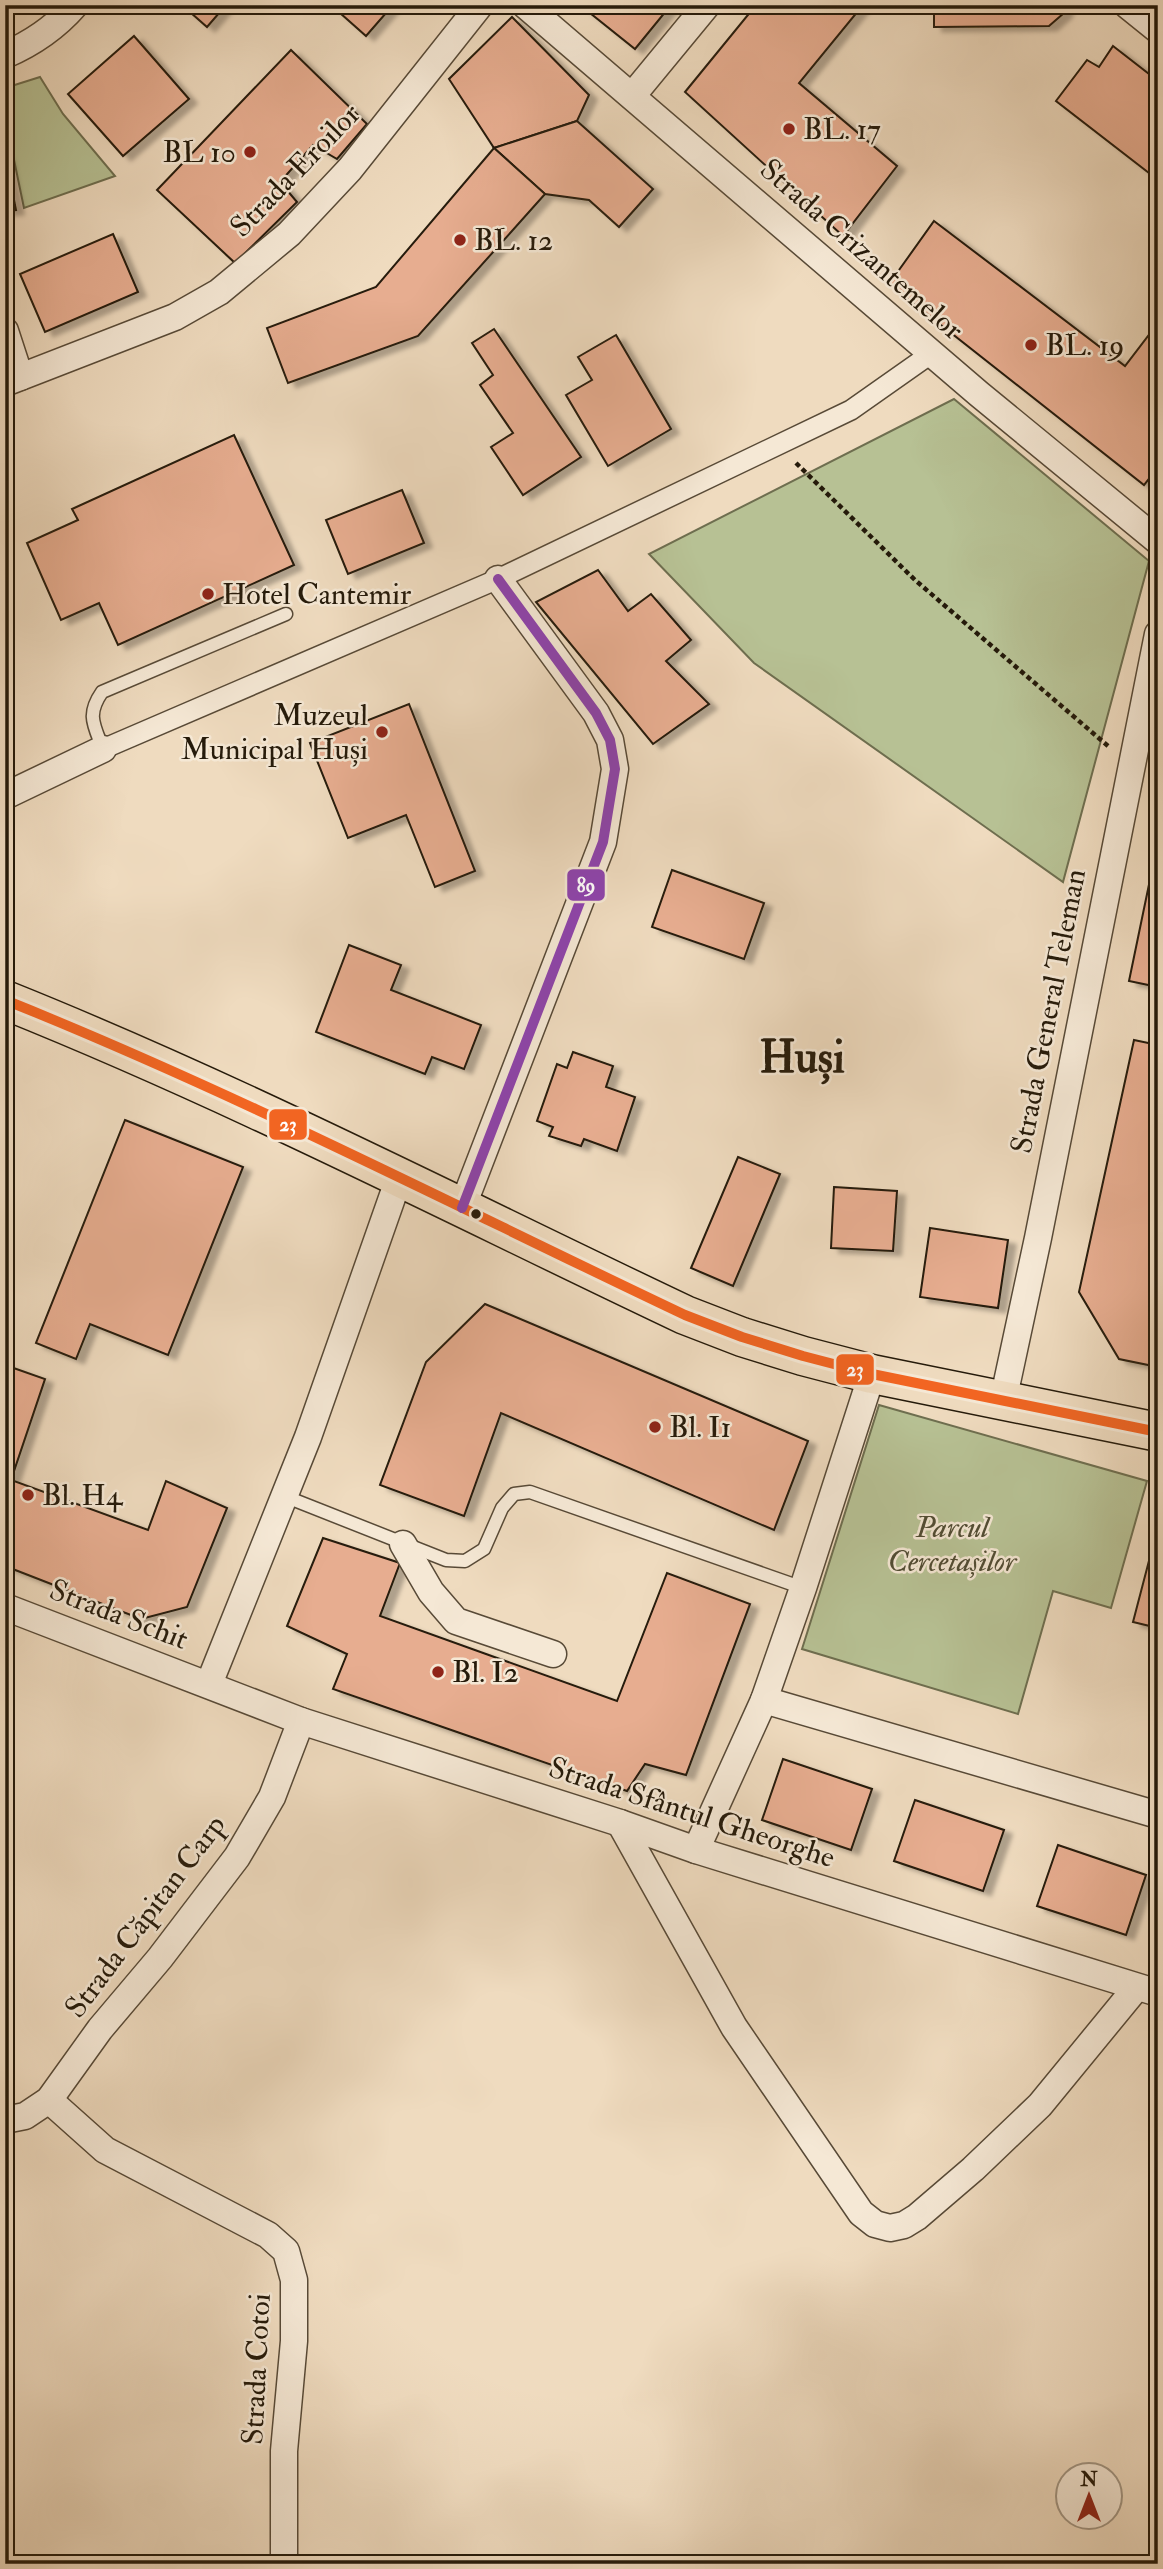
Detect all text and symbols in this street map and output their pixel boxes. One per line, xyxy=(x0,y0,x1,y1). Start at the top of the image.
street label: Strada Eroilor xyxy=(222,96,368,245)
place label: BL. 17 xyxy=(803,111,881,148)
marker: BL. 17 xyxy=(781,121,797,137)
place label: BL 10 xyxy=(163,134,236,171)
marker: BL 10 xyxy=(242,144,258,160)
street label: Strada Crizantemelor xyxy=(752,151,971,348)
place label: BL. 12 xyxy=(474,222,553,259)
marker: BL. 12 xyxy=(452,232,468,248)
place label: BL. 19 xyxy=(1045,327,1124,364)
marker: BL. 19 xyxy=(1023,337,1039,353)
place label: Hotel Cantemir xyxy=(222,576,411,613)
marker: Hotel Cantemir xyxy=(200,586,216,602)
place label: Muzeul Municipal Huși xyxy=(181,697,368,768)
marker: Muzeul Municipal Huși xyxy=(374,724,390,740)
street label: Strada General Teleman xyxy=(1003,866,1094,1156)
line badge: 89 xyxy=(566,868,606,902)
text: 89 xyxy=(577,874,595,898)
district label: Huși xyxy=(759,1031,845,1086)
line badge: 23 xyxy=(268,1108,308,1141)
text: 23 xyxy=(280,1113,296,1137)
unlabelled marker xyxy=(469,1207,483,1221)
line badge: 23 xyxy=(835,1353,875,1386)
text: 23 xyxy=(847,1358,863,1382)
place label: Bl. I1 xyxy=(669,1409,731,1446)
marker: Bl. I1 xyxy=(647,1419,663,1435)
place label: Bl. H4 xyxy=(42,1477,124,1514)
marker: Bl. H4 xyxy=(20,1487,36,1503)
park label: Parcul Cercetașilor xyxy=(888,1509,1018,1580)
street label: Strada Schit xyxy=(44,1571,194,1658)
place label: Bl. I2 xyxy=(452,1654,519,1691)
marker: Bl. I2 xyxy=(430,1664,446,1680)
street label: Strada Sfântul Gheorghe xyxy=(544,1749,840,1876)
street label: Strada Căpitan Carp xyxy=(57,1807,234,2025)
street label: Strada Cotoi xyxy=(234,2292,279,2446)
north arrow xyxy=(1054,2460,1124,2530)
text: N xyxy=(1079,2468,1098,2492)

